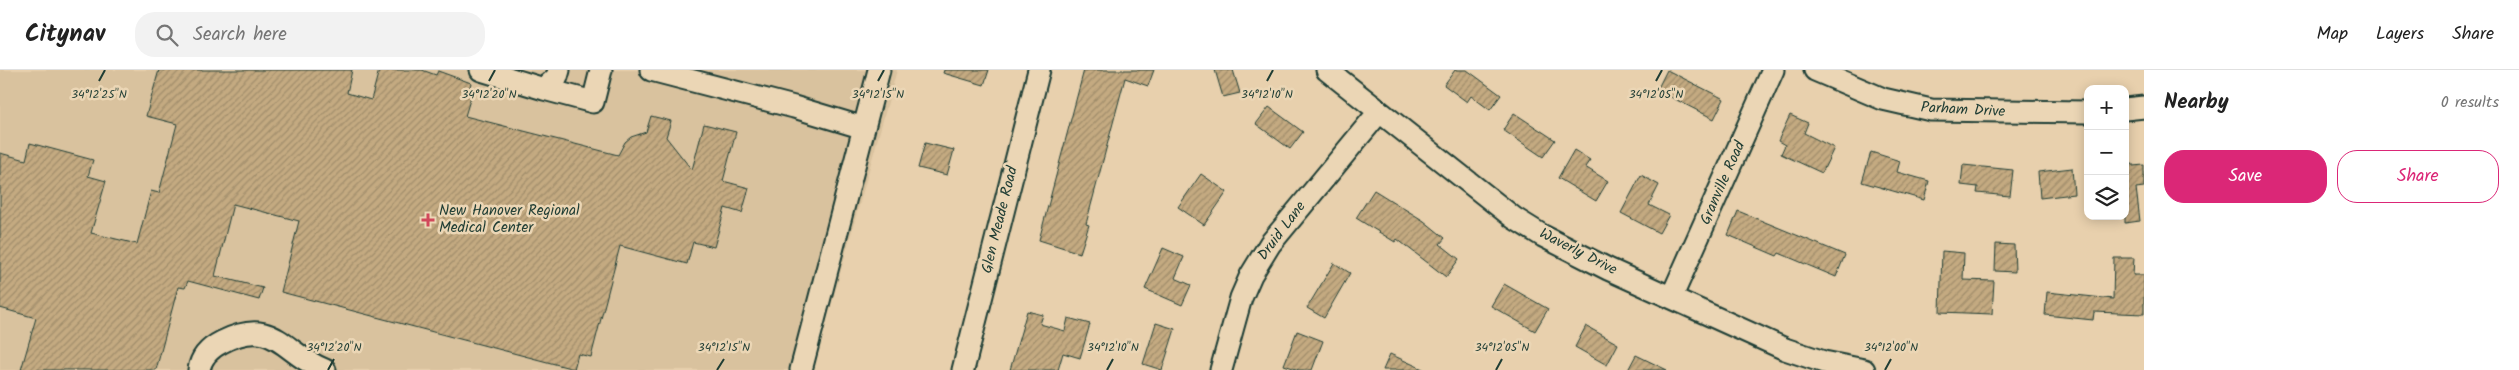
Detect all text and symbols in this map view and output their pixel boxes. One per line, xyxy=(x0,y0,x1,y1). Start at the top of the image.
search box xyxy=(135,12,485,57)
text: Citynav xyxy=(25,15,105,54)
text: Search here xyxy=(193,20,287,50)
text: Map xyxy=(2317,20,2348,49)
text: Layers xyxy=(2376,20,2424,49)
text: Share xyxy=(2452,20,2494,49)
icon: search xyxy=(153,21,181,49)
text: 34°12'25"N xyxy=(71,85,127,104)
text: 34°12'20"N xyxy=(461,85,517,104)
text: 34°12'15"N xyxy=(852,85,904,104)
text: 34°12'10"N xyxy=(1241,85,1293,104)
text: 34°12'05"N xyxy=(1629,85,1683,104)
map controls xyxy=(2084,85,2129,220)
button: + xyxy=(2084,85,2129,130)
text: Nearby xyxy=(2164,86,2229,119)
text: 0 results xyxy=(2441,90,2499,115)
street label: Parham Drive xyxy=(1920,96,2006,124)
button: − xyxy=(2084,130,2129,175)
street label: Granville Road xyxy=(1694,137,1752,229)
button: Save xyxy=(2164,150,2327,203)
button: Share xyxy=(2337,150,2499,203)
street label: Glen Meade Road xyxy=(975,163,1025,276)
button: layers xyxy=(2084,175,2129,220)
street label: Druid Lane xyxy=(1252,196,1312,266)
place label: New Hanover Regional Medical Center xyxy=(439,199,580,240)
marker: New Hanover Regional Medical Center xyxy=(421,213,435,227)
street label: Waverly Drive xyxy=(1535,222,1621,282)
text: 34°12'20"N xyxy=(306,338,362,357)
text: 34°12'15"N xyxy=(698,338,750,357)
text: 34°12'10"N xyxy=(1087,338,1139,357)
text: 34°12'05"N xyxy=(1475,338,1529,357)
text: 34°12'00"N xyxy=(1864,338,1918,357)

